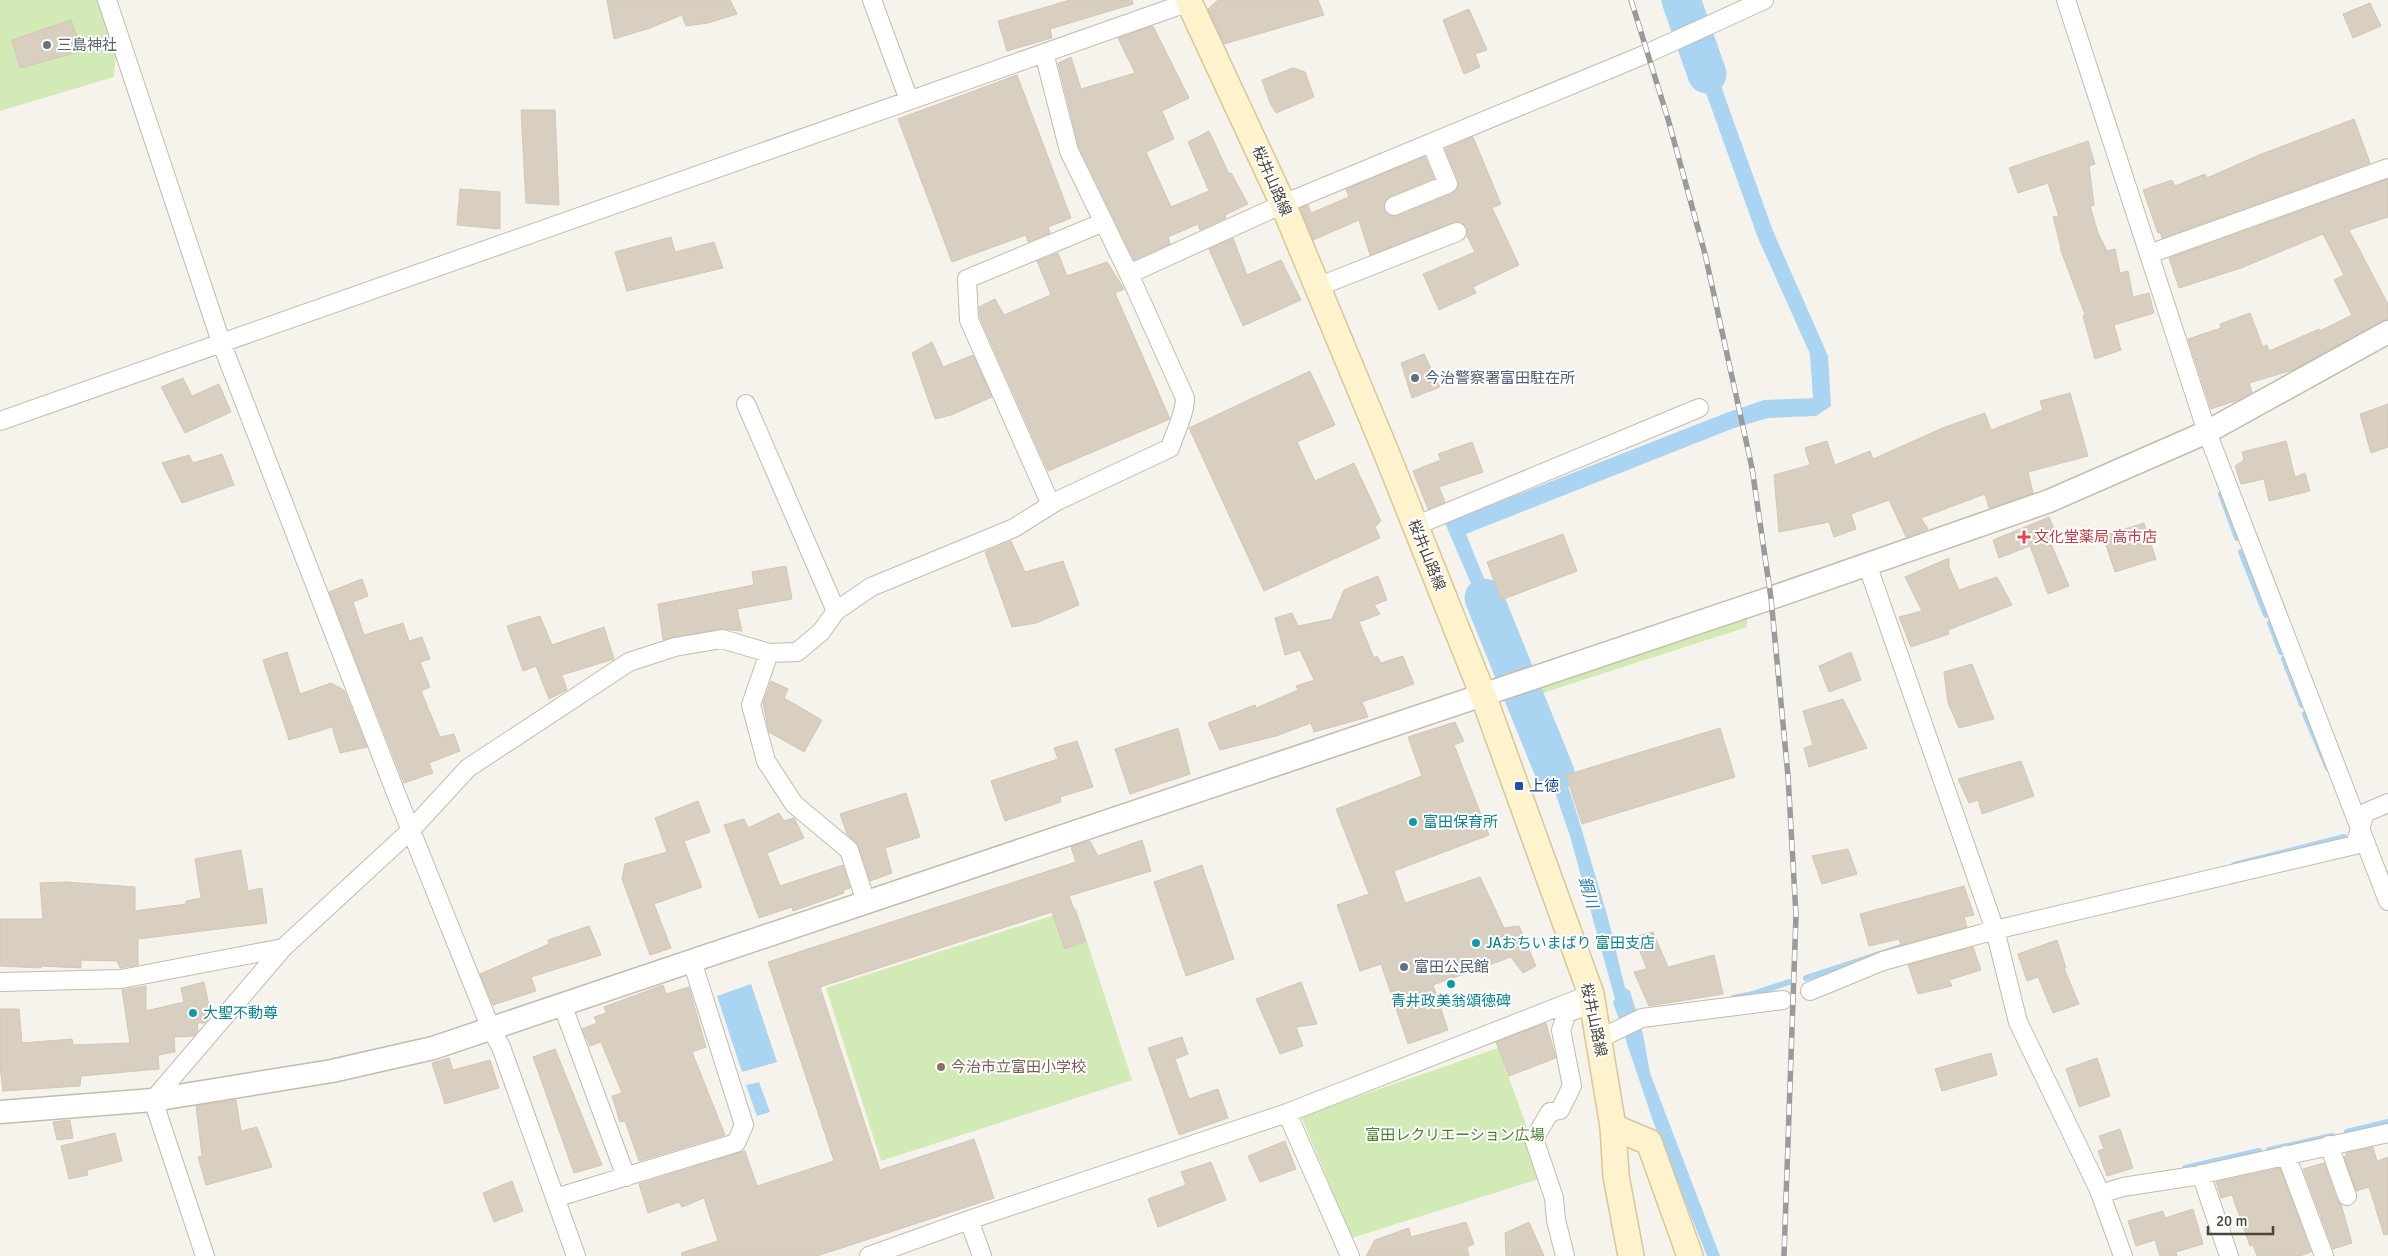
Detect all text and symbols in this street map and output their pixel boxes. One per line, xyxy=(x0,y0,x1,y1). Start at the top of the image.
place label: 三島神社 xyxy=(57,36,117,54)
marker: 三島神社 xyxy=(41,39,53,51)
street label: 桜井山路線 xyxy=(1249,143,1295,219)
place label: 今治警察署富田駐在所 xyxy=(1425,369,1575,387)
marker: 今治警察署富田駐在所 xyxy=(1409,372,1421,384)
street label: 桜井山路線 xyxy=(1405,517,1449,593)
place label: 文化堂薬局 高市店 xyxy=(2034,528,2157,546)
marker: 文化堂薬局 高市店 xyxy=(2018,531,2030,543)
place label: 上徳 xyxy=(1529,777,1559,795)
marker: 上徳 xyxy=(1513,780,1525,792)
place label: 富田保育所 xyxy=(1423,813,1498,831)
marker: 富田保育所 xyxy=(1407,816,1419,828)
water label: 銅川 xyxy=(1574,874,1603,912)
place label: JAおちいまばり 富田支店 xyxy=(1486,934,1655,952)
marker: JAおちいまばり 富田支店 xyxy=(1470,937,1482,949)
place label: 富田公民館 xyxy=(1414,958,1489,976)
marker: 富田公民館 xyxy=(1398,961,1410,973)
marker: 青井政美翁頌徳碑 xyxy=(1445,978,1457,990)
street label: 桜井山路線 xyxy=(1577,981,1611,1059)
place label: 青井政美翁頌徳碑 xyxy=(1391,992,1511,1010)
place label: 大聖不動尊 xyxy=(203,1004,278,1022)
marker: 大聖不動尊 xyxy=(187,1007,199,1019)
place label: 今治市立富田小学校 xyxy=(951,1058,1086,1076)
marker: 今治市立富田小学校 xyxy=(935,1061,947,1073)
park label: 富田レクリエーション広場 xyxy=(1365,1126,1545,1144)
scale bar xyxy=(2208,1204,2273,1236)
text: 20 m xyxy=(2216,1212,2247,1230)

